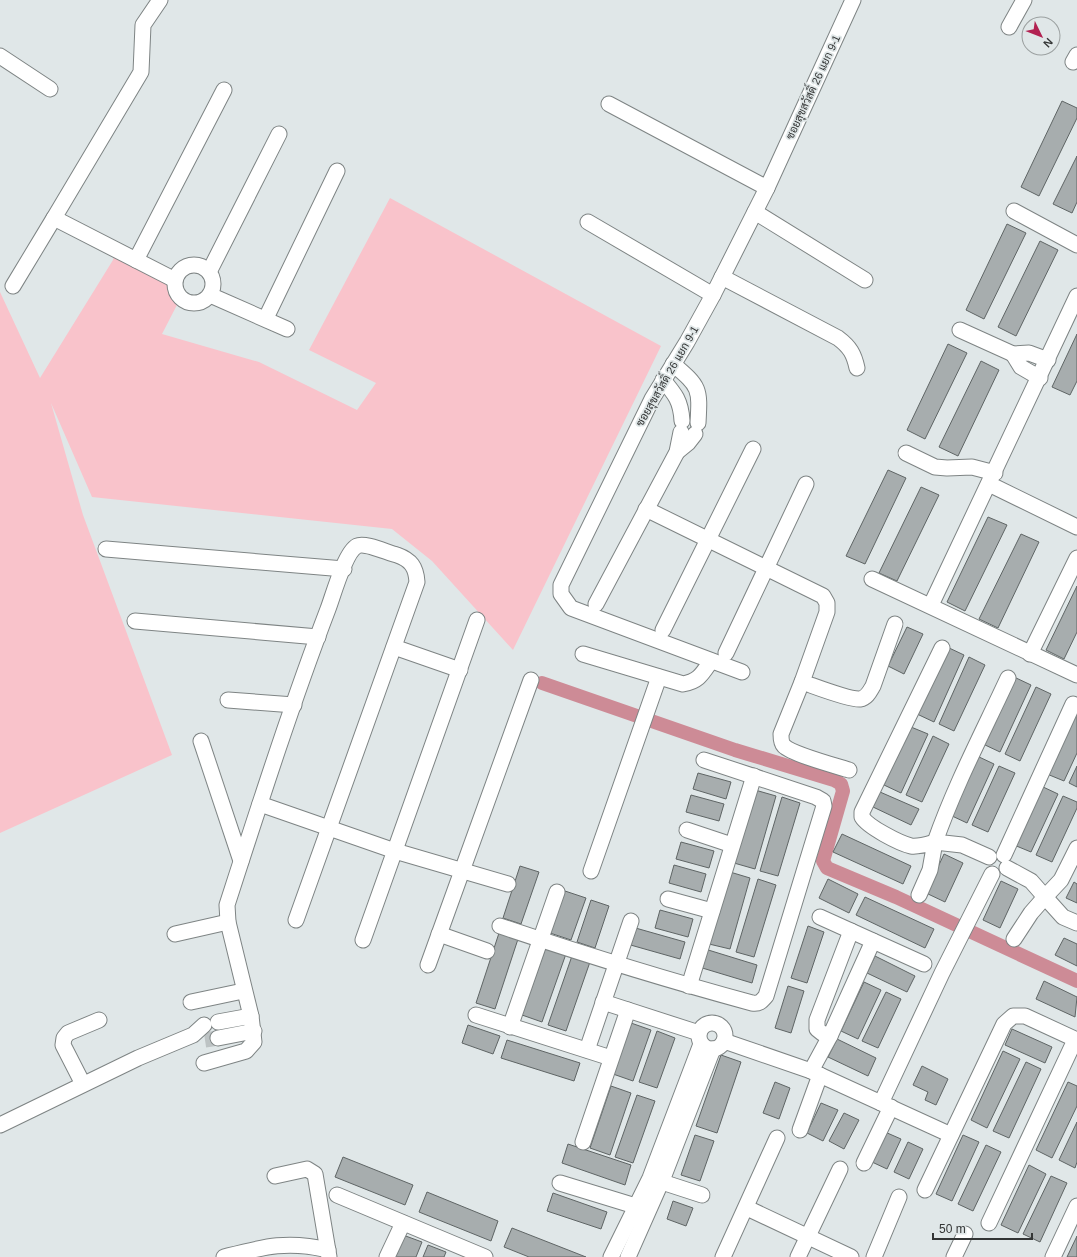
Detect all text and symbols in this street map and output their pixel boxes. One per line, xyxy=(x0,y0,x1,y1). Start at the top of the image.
north arrow xyxy=(1021,16,1061,56)
street label: ซอยสุขสวัสดิ์ 26 แยก 9-1 xyxy=(779,31,845,142)
text: N xyxy=(1041,36,1055,50)
street label: ซอยสุขสวัสดิ์ 26 แยก 9-1 xyxy=(629,321,703,430)
scale bar xyxy=(933,1215,1032,1241)
text: 50 m xyxy=(939,1222,966,1236)

